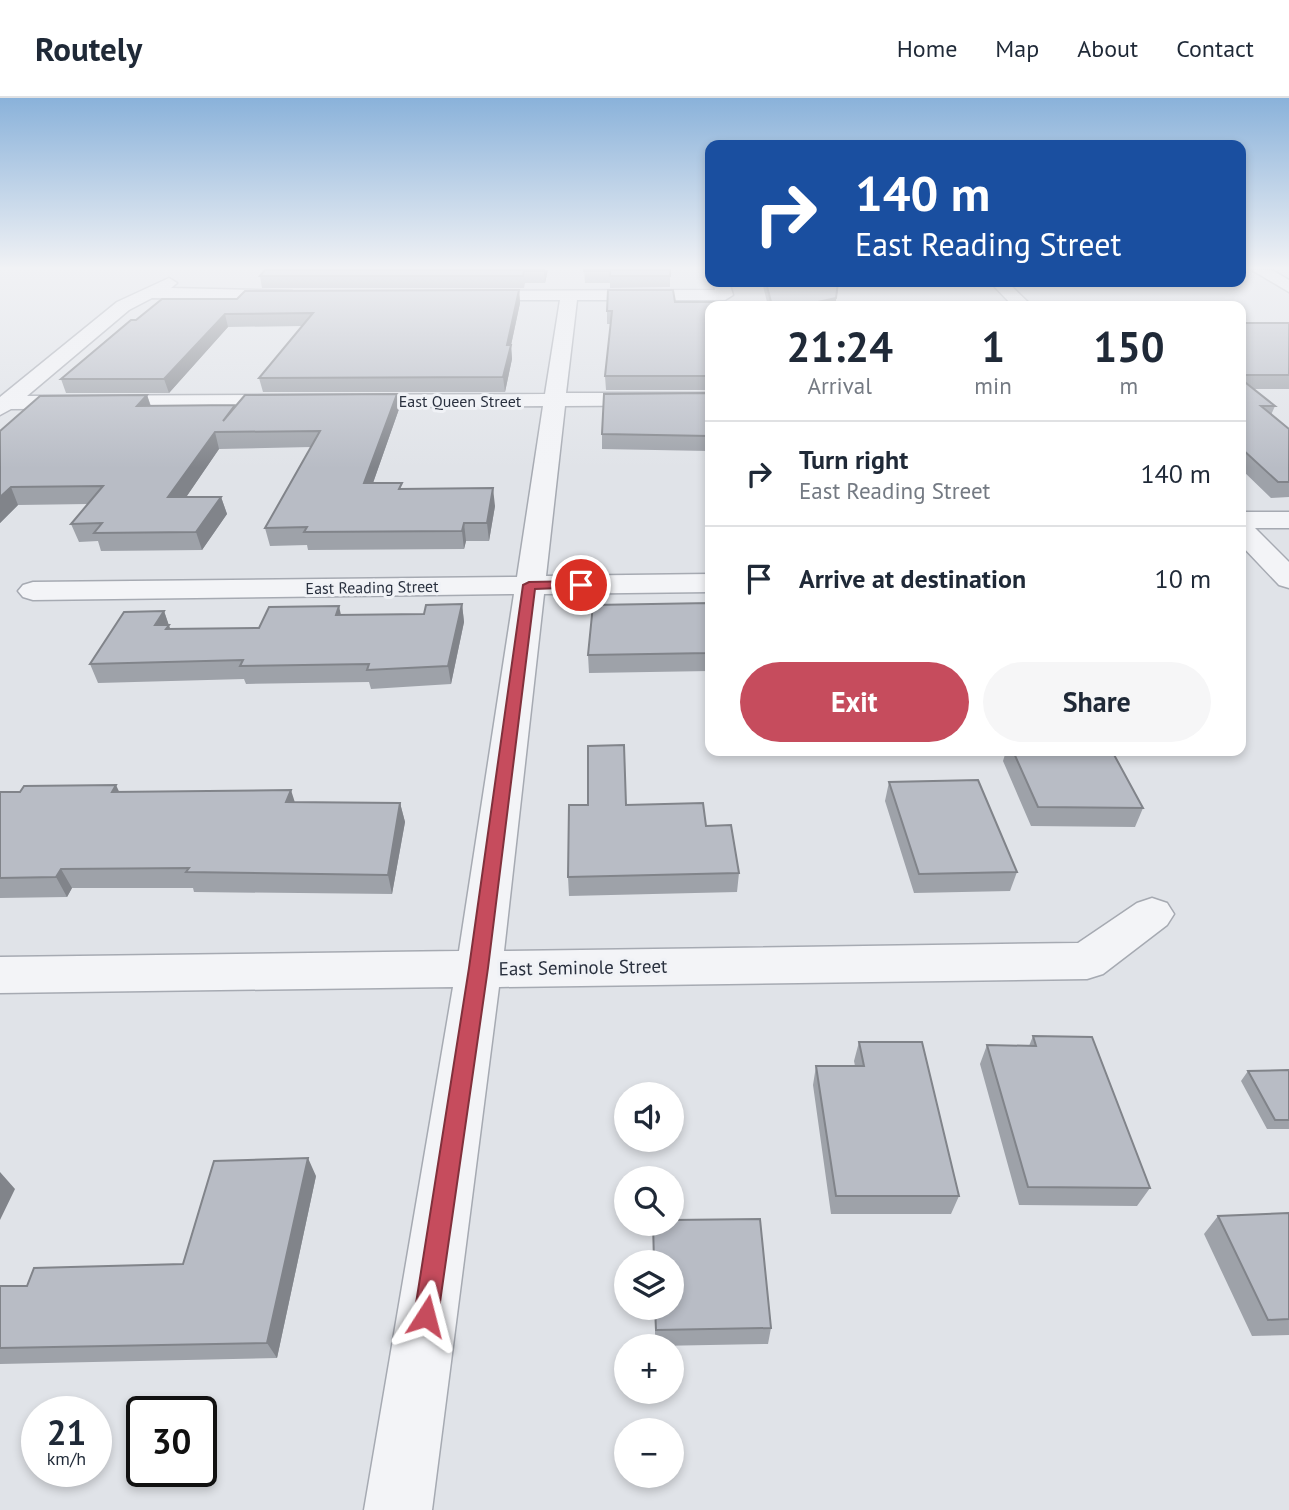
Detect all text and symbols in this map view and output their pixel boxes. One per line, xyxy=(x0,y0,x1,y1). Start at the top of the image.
text: Routely xyxy=(35,27,142,70)
text: Home xyxy=(897,33,957,64)
text: Map xyxy=(995,33,1039,64)
text: About xyxy=(1077,33,1138,64)
text: Contact xyxy=(1176,33,1254,64)
text: 140 m xyxy=(855,161,990,225)
icon: right xyxy=(740,168,831,259)
text: East Reading Street xyxy=(855,223,1121,265)
text: 21:24 xyxy=(786,319,893,374)
text: 1 xyxy=(981,319,1005,374)
text: 150 xyxy=(1093,319,1165,374)
text: Arrival xyxy=(807,371,872,400)
text: min xyxy=(974,371,1012,400)
text: m xyxy=(1120,371,1138,400)
street label: East Queen Street xyxy=(399,391,522,411)
text: Turn right xyxy=(799,443,908,476)
icon: right xyxy=(740,455,778,493)
text: 140 m xyxy=(1140,457,1211,490)
text: East Reading Street xyxy=(799,476,990,505)
pin xyxy=(551,555,611,615)
icon: arrive xyxy=(740,560,778,598)
text: Arrive at destination xyxy=(799,562,1026,595)
text: 10 m xyxy=(1155,562,1211,595)
icon: arrive xyxy=(562,566,600,604)
street label: East Reading Street xyxy=(305,576,439,598)
button: Exit xyxy=(740,662,969,742)
button: Share xyxy=(983,662,1211,742)
street label: East Seminole Street xyxy=(498,954,668,980)
map controls xyxy=(614,1082,684,1488)
button: sound xyxy=(614,1082,684,1152)
button: search xyxy=(614,1166,684,1236)
button: layers xyxy=(614,1250,684,1320)
position arrow xyxy=(389,1279,463,1353)
button: + xyxy=(614,1334,684,1404)
speed limit sign: 30 xyxy=(126,1396,217,1487)
text: 21 xyxy=(47,1409,86,1455)
button: − xyxy=(614,1418,684,1488)
text: km/h xyxy=(47,1447,86,1470)

